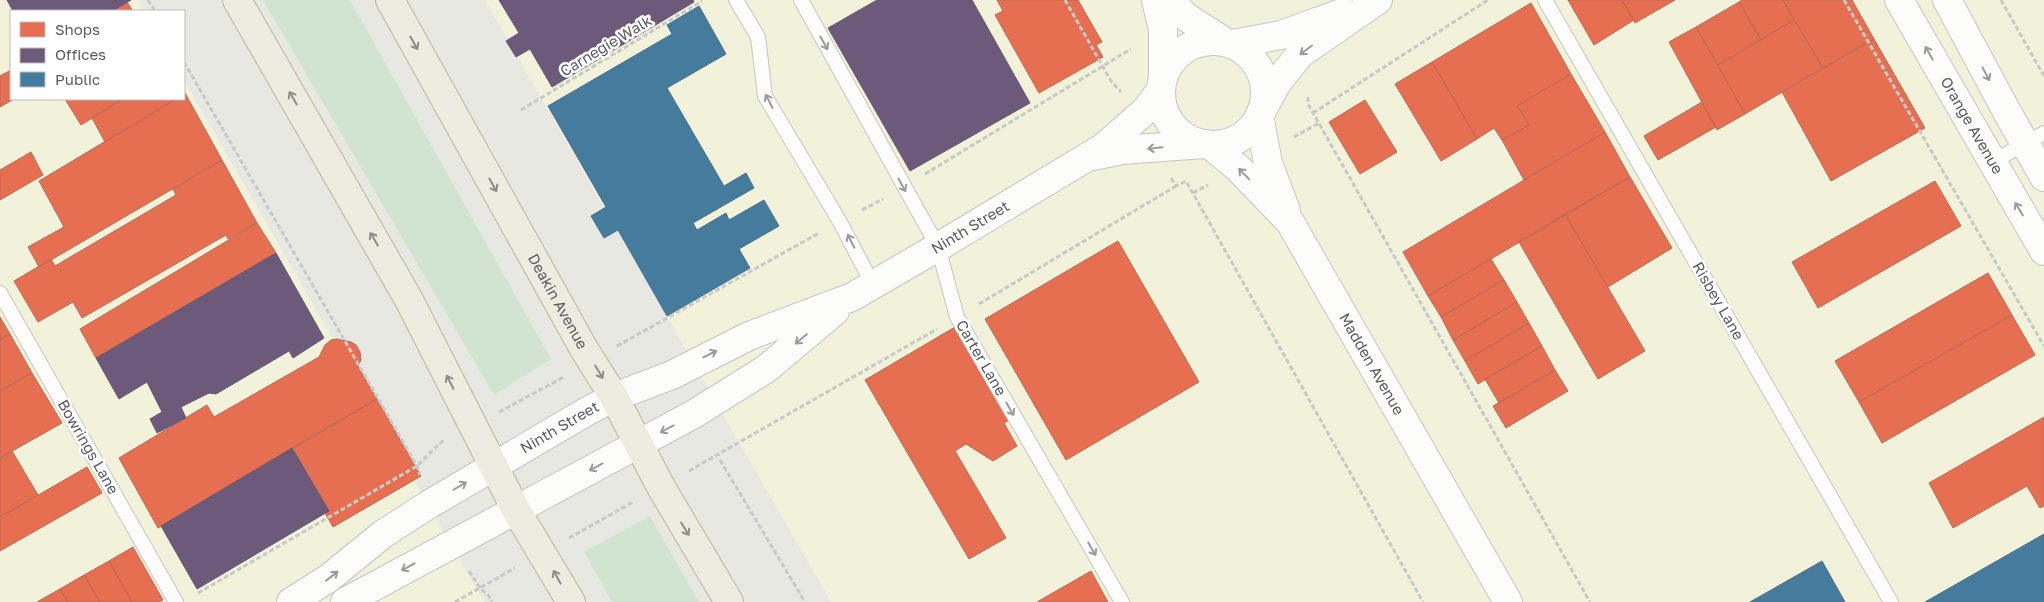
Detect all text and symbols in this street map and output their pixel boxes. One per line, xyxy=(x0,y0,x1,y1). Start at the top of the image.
legend xyxy=(10,10,185,100)
street label: Carnegie Walk xyxy=(556,10,655,80)
text: Shops xyxy=(55,20,100,38)
one-way arrow xyxy=(409,35,419,50)
one-way arrow xyxy=(819,35,829,50)
text: Offices xyxy=(55,45,106,63)
one-way arrow xyxy=(1300,45,1313,56)
one-way arrow xyxy=(1924,45,1934,60)
one-way arrow xyxy=(1982,66,1992,81)
text: Public xyxy=(55,70,100,88)
street label: Orange Avenue xyxy=(1937,73,2008,177)
one-way arrow xyxy=(288,91,298,106)
one-way arrow xyxy=(764,94,773,109)
one-way arrow xyxy=(1148,143,1164,152)
one-way arrow xyxy=(1238,168,1250,180)
one-way arrow xyxy=(488,177,498,192)
one-way arrow xyxy=(897,178,907,193)
street label: Ninth Street xyxy=(928,196,1012,257)
one-way arrow xyxy=(2014,202,2024,216)
one-way arrow xyxy=(369,232,379,247)
one-way arrow xyxy=(846,234,856,249)
street label: Deakin Avenue xyxy=(525,250,592,352)
street label: Risbey Lane xyxy=(1689,258,1749,343)
street label: Madden Avenue xyxy=(1336,309,1409,418)
street label: Carter Lane xyxy=(953,317,1011,399)
one-way arrow xyxy=(794,334,807,345)
one-way arrow xyxy=(702,349,717,359)
one-way arrow xyxy=(594,364,604,378)
one-way arrow xyxy=(445,375,455,390)
street label: Bowrings Lane xyxy=(55,396,123,497)
street label: Ninth Street xyxy=(517,397,602,457)
one-way arrow xyxy=(1006,401,1016,415)
one-way arrow xyxy=(659,424,674,434)
one-way arrow xyxy=(589,462,604,472)
one-way arrow xyxy=(453,480,467,490)
one-way arrow xyxy=(681,521,691,535)
one-way arrow xyxy=(1087,542,1097,556)
one-way arrow xyxy=(402,563,416,573)
one-way arrow xyxy=(325,570,338,581)
one-way arrow xyxy=(552,570,562,585)

